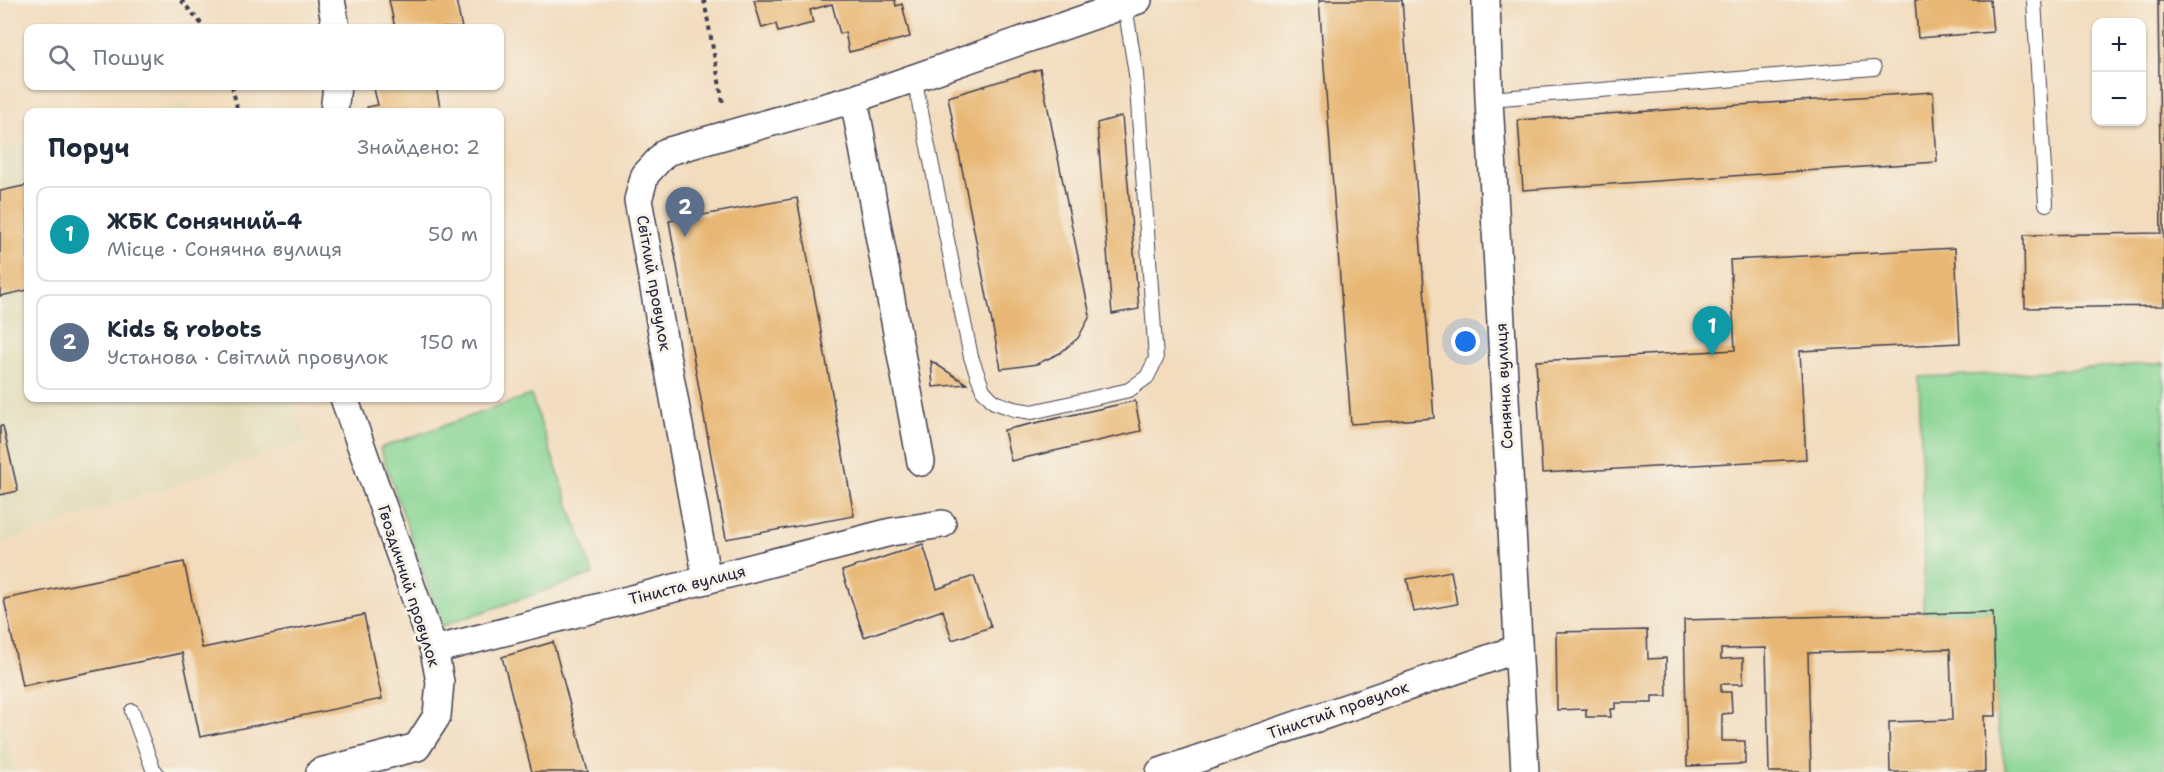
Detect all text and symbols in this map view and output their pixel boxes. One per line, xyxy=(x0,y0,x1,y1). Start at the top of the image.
map controls xyxy=(2092,18,2146,126)
button: + xyxy=(2092,18,2146,72)
search box xyxy=(24,24,504,90)
icon: search xyxy=(45,41,78,74)
text: Пошук xyxy=(93,43,164,72)
button: − xyxy=(2092,72,2146,126)
text: Поруч xyxy=(48,130,130,165)
text: Знайдено: 2 xyxy=(357,134,480,160)
pin: 2 xyxy=(666,188,704,237)
text: ЖБК Сонячний-4 xyxy=(107,207,302,236)
street label: Світлий провулок xyxy=(632,214,676,353)
text: 1 xyxy=(65,221,74,247)
text: 50 m xyxy=(428,221,478,247)
text: Місце · Сонячна вулиця xyxy=(107,236,342,262)
pin: 1 xyxy=(1692,306,1732,356)
text: Kids & robots xyxy=(107,315,262,344)
street label: Сонячна вулиця xyxy=(1490,322,1518,450)
your location xyxy=(1451,327,1480,356)
text: 2 xyxy=(63,329,77,355)
text: 150 m xyxy=(420,329,478,355)
text: Установа · Світлий провулок xyxy=(107,344,388,370)
street label: Гвоздичний провулок xyxy=(373,502,445,670)
street label: Тіниста вулиця xyxy=(626,560,748,610)
street label: Тінистий провулок xyxy=(1265,676,1412,744)

